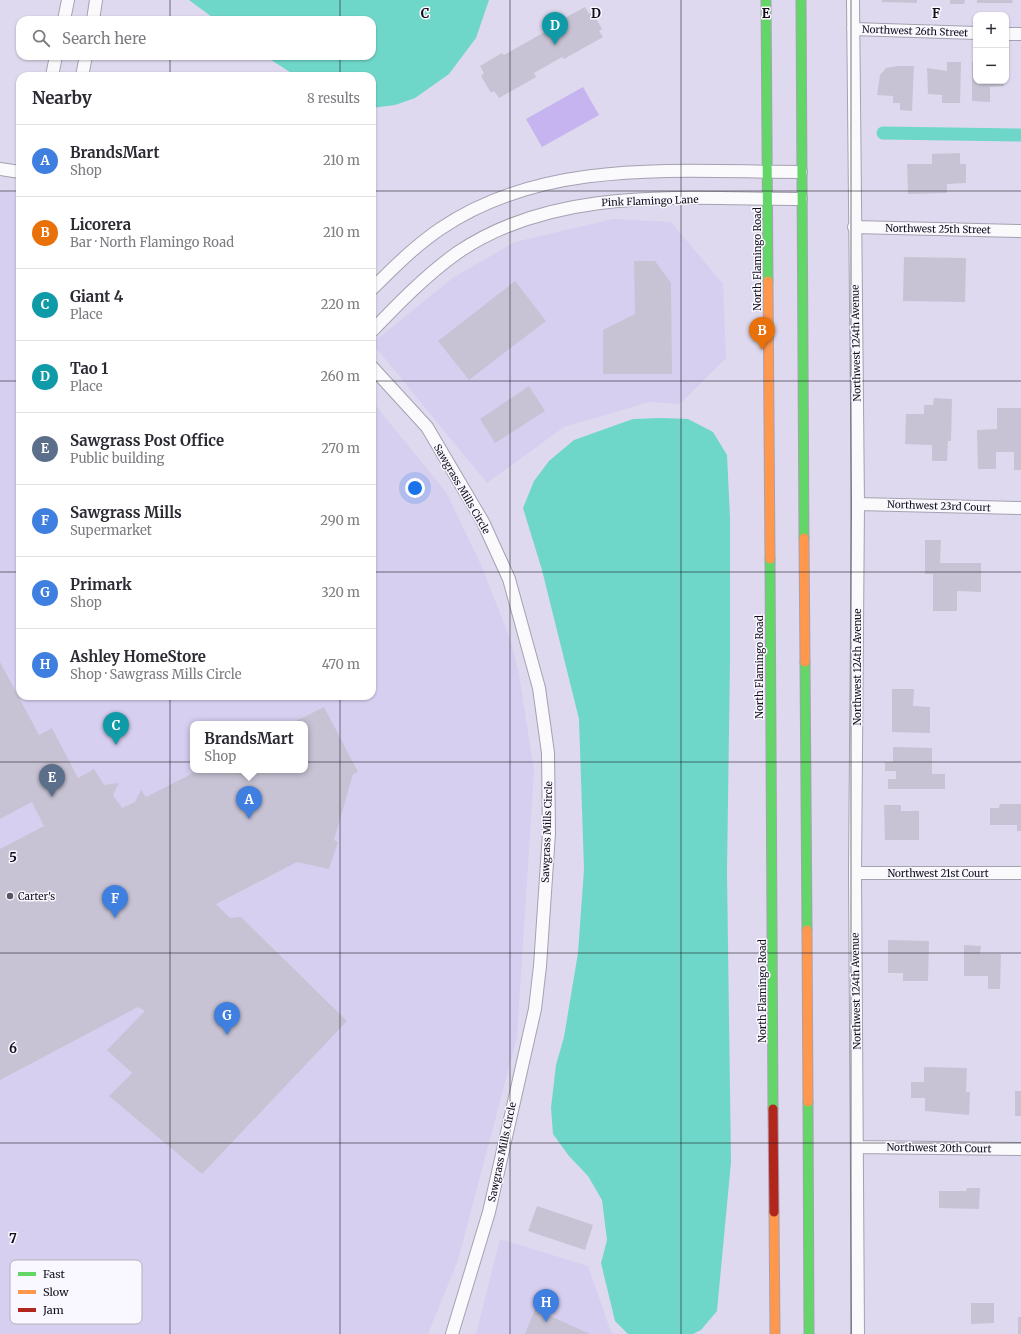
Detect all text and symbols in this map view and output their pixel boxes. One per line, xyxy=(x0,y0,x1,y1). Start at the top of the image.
text: C xyxy=(421,5,430,22)
text: D xyxy=(591,5,601,22)
text: E xyxy=(762,5,771,22)
text: F xyxy=(932,5,940,22)
pin: D xyxy=(542,12,568,45)
map controls xyxy=(973,12,1009,84)
button: + xyxy=(973,12,1009,48)
search box xyxy=(16,16,376,60)
street label: Northwest 26th Street xyxy=(862,23,968,39)
icon: search xyxy=(30,27,52,49)
text: Search here xyxy=(62,29,146,48)
button: − xyxy=(973,48,1009,84)
text: Nearby xyxy=(32,87,92,109)
text: 8 results xyxy=(307,90,360,107)
text: BrandsMart xyxy=(70,143,159,162)
text: A xyxy=(40,152,50,169)
text: 210 m xyxy=(323,152,360,169)
text: Shop xyxy=(70,162,102,179)
street label: Pink Flamingo Lane xyxy=(601,193,699,209)
street label: North Flamingo Road xyxy=(751,207,764,311)
text: Licorera xyxy=(70,215,131,234)
street label: Northwest 25th Street xyxy=(885,222,991,236)
text: B xyxy=(40,224,50,241)
text: 210 m xyxy=(323,224,360,241)
text: Bar · North Flamingo Road xyxy=(70,234,234,251)
street label: Northwest 124th Avenue xyxy=(848,284,864,402)
text: Giant 4 xyxy=(70,287,123,306)
text: C xyxy=(41,296,49,313)
text: 220 m xyxy=(321,296,360,313)
text: Place xyxy=(70,306,103,323)
pin: B xyxy=(749,317,775,350)
text: Tao 1 xyxy=(70,359,108,378)
text: D xyxy=(40,368,50,385)
text: 260 m xyxy=(320,368,360,385)
text: Place xyxy=(70,378,103,395)
text: Sawgrass Post Office xyxy=(70,431,224,450)
text: E xyxy=(41,440,49,457)
text: 270 m xyxy=(321,440,360,457)
street label: Sawgrass Mills Circle xyxy=(431,442,493,536)
text: Public building xyxy=(70,450,164,467)
your location xyxy=(405,478,425,498)
street label: Northwest 23rd Court xyxy=(887,498,991,514)
text: Sawgrass Mills xyxy=(70,503,182,522)
text: F xyxy=(41,512,49,529)
text: 290 m xyxy=(320,512,360,529)
text: Supermarket xyxy=(70,522,152,539)
text: Primark xyxy=(70,575,132,594)
text: G xyxy=(40,584,50,601)
text: 320 m xyxy=(321,584,360,601)
text: Shop xyxy=(70,594,102,611)
street label: Northwest 124th Avenue xyxy=(851,608,864,726)
street label: North Flamingo Road xyxy=(753,615,766,719)
text: Ashley HomeStore xyxy=(70,647,206,666)
text: H xyxy=(40,656,50,673)
text: 470 m xyxy=(322,656,360,673)
text: Shop · Sawgrass Mills Circle xyxy=(70,666,242,683)
pin: C xyxy=(103,712,129,745)
popup xyxy=(190,721,308,773)
text: BrandsMart xyxy=(204,729,294,748)
text: Shop xyxy=(204,748,236,765)
pin: E xyxy=(39,764,65,797)
street label: Sawgrass Mills Circle xyxy=(539,781,555,883)
pin: A xyxy=(236,786,262,819)
text: 5 xyxy=(9,849,17,866)
street label: Northwest 21st Court xyxy=(887,867,989,880)
pin: F xyxy=(102,885,128,918)
place label: Carter's xyxy=(18,890,55,903)
marker: Carter's xyxy=(5,891,15,901)
street label: Northwest 124th Avenue xyxy=(848,932,864,1050)
street label: North Flamingo Road xyxy=(756,939,769,1043)
pin: G xyxy=(214,1002,240,1035)
text: 6 xyxy=(9,1040,17,1057)
street label: Sawgrass Mills Circle xyxy=(485,1101,519,1203)
street label: Northwest 20th Court xyxy=(886,1141,992,1155)
text: 7 xyxy=(9,1230,17,1247)
legend xyxy=(10,1260,142,1324)
text: Fast xyxy=(43,1267,66,1281)
text: Slow xyxy=(43,1285,69,1299)
pin: H xyxy=(533,1289,559,1322)
text: Jam xyxy=(42,1303,64,1317)

